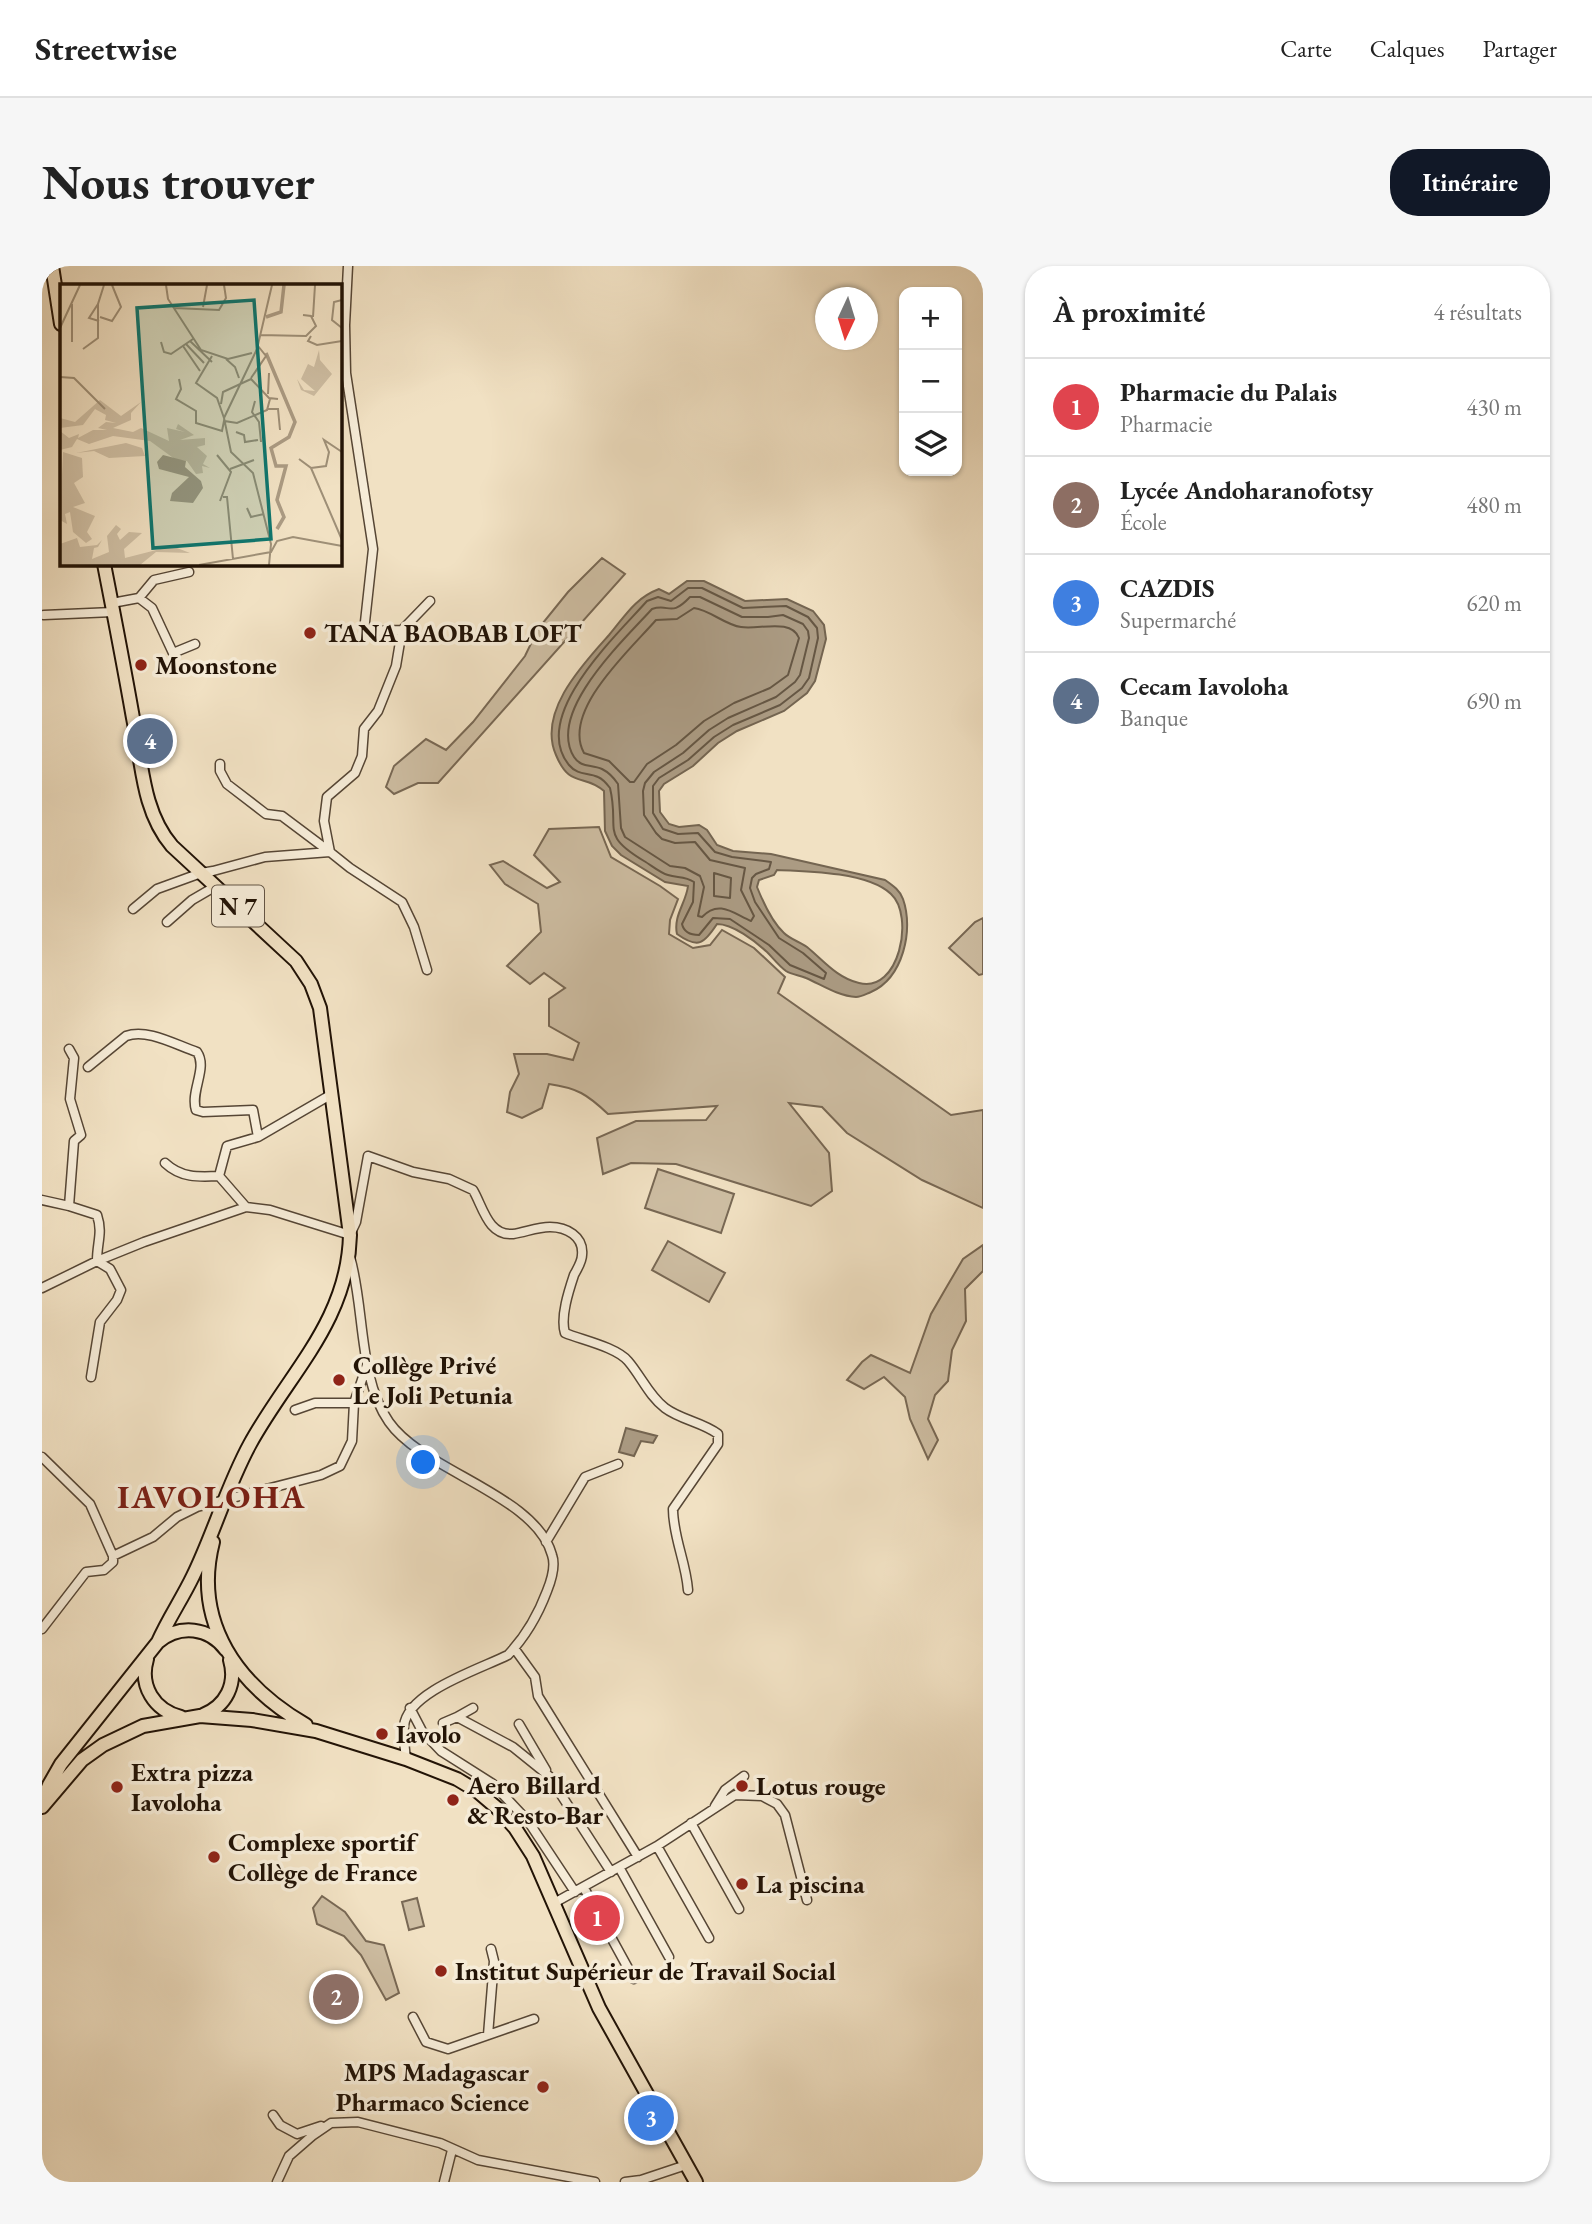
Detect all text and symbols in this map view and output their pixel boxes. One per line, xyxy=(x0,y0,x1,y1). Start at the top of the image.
text: Streetwise xyxy=(35,27,177,70)
text: Carte xyxy=(1280,33,1332,64)
text: Calques xyxy=(1370,33,1444,64)
text: Partager xyxy=(1482,33,1557,64)
button: Itinéraire xyxy=(1390,149,1550,216)
text: Nous trouver xyxy=(42,150,315,214)
inset map xyxy=(60,284,341,565)
north arrow xyxy=(815,287,878,350)
map controls xyxy=(899,287,962,476)
button: + xyxy=(899,287,962,350)
text: À proximité xyxy=(1053,292,1205,331)
text: 4 résultats xyxy=(1434,297,1522,327)
button: − xyxy=(899,350,962,413)
text: Pharmacie du Palais xyxy=(1120,375,1337,409)
text: 1 xyxy=(1070,392,1082,422)
text: 430 m xyxy=(1466,392,1522,422)
text: Pharmacie xyxy=(1120,409,1212,439)
button: layers xyxy=(899,413,962,476)
text: Lycée Andoharanofotsy xyxy=(1120,473,1373,507)
text: 2 xyxy=(1070,490,1082,520)
text: 480 m xyxy=(1466,490,1522,520)
text: École xyxy=(1120,507,1167,537)
text: CAZDIS xyxy=(1120,571,1215,605)
text: 3 xyxy=(1070,588,1082,618)
text: 620 m xyxy=(1466,588,1522,618)
text: Supermarché xyxy=(1120,605,1236,635)
place label: TANA BAOBAB LOFT xyxy=(324,616,582,650)
marker: TANA BAOBAB LOFT xyxy=(302,625,318,641)
place label: Moonstone xyxy=(155,648,277,682)
marker: Moonstone xyxy=(133,657,149,673)
text: Cecam Iavoloha xyxy=(1120,669,1289,703)
text: 4 xyxy=(1070,686,1082,716)
text: 690 m xyxy=(1466,686,1522,716)
text: Banque xyxy=(1120,703,1188,733)
pin: 4 xyxy=(127,715,173,767)
road number: N 7 xyxy=(212,886,264,926)
place label: Collège Privé Le Joli Petunia xyxy=(353,1348,513,1412)
marker: Collège Privé Le Joli Petunia xyxy=(331,1372,347,1388)
your location xyxy=(406,1445,440,1479)
district label: IAVOLOHA xyxy=(117,1475,307,1518)
place label: Iavolo xyxy=(396,1717,461,1751)
marker: Iavolo xyxy=(374,1726,390,1742)
place label: Extra pizza Iavoloha xyxy=(131,1755,254,1819)
place label: Aero Billard & Resto-Bar xyxy=(466,1768,604,1832)
place label: Lotus rouge xyxy=(756,1769,886,1803)
marker: Lotus rouge xyxy=(734,1778,750,1794)
marker: Extra pizza Iavoloha xyxy=(109,1779,125,1795)
marker: Aero Billard & Resto-Bar xyxy=(445,1792,461,1808)
place label: Complexe sportif Collège de France xyxy=(228,1825,419,1889)
marker: Complexe sportif Collège de France xyxy=(206,1849,222,1865)
place label: La piscina xyxy=(756,1867,865,1901)
marker: La piscina xyxy=(734,1876,750,1892)
pin: 1 xyxy=(574,1892,620,1944)
place label: Institut Supérieur de Travail Social xyxy=(455,1954,836,1988)
marker: Institut Supérieur de Travail Social xyxy=(433,1963,449,1979)
pin: 2 xyxy=(313,1971,359,2023)
place label: MPS Madagascar Pharmaco Science xyxy=(336,2055,529,2119)
marker: MPS Madagascar Pharmaco Science xyxy=(535,2079,551,2095)
pin: 3 xyxy=(628,2092,674,2144)

